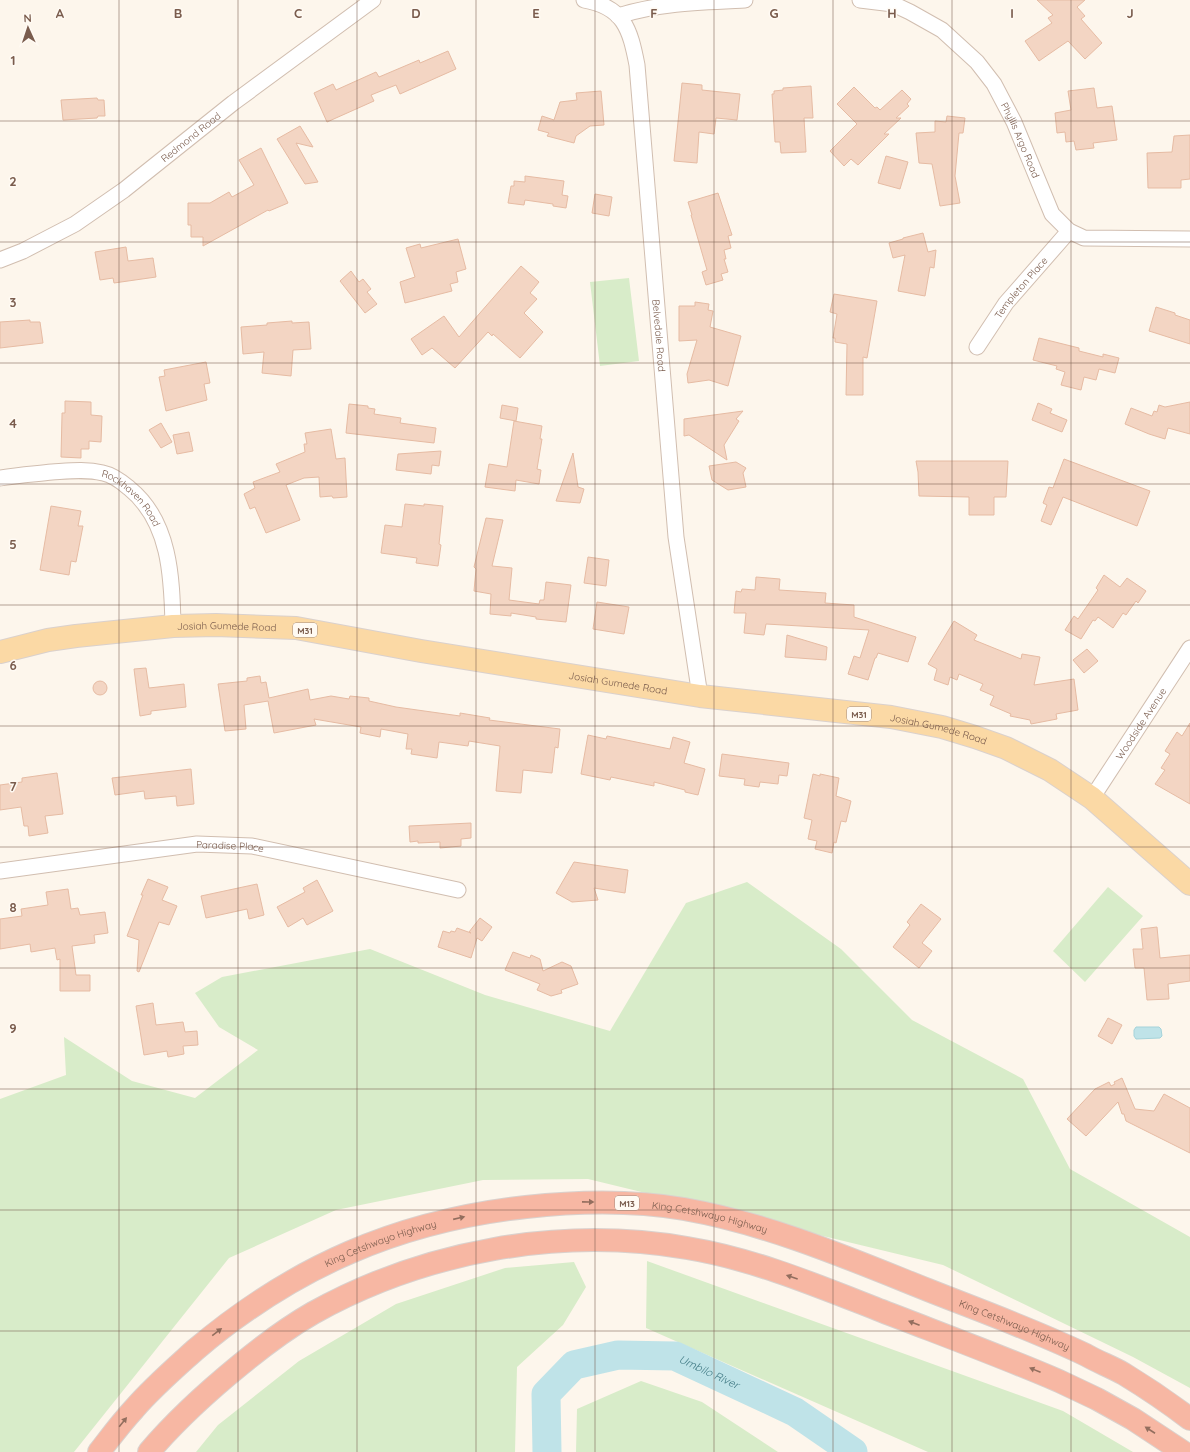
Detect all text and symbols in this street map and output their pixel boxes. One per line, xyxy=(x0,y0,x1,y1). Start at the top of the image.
text: A xyxy=(56,5,65,21)
text: B xyxy=(174,5,182,21)
text: C xyxy=(294,5,302,21)
text: D xyxy=(411,5,421,21)
text: E xyxy=(532,5,540,21)
text: F xyxy=(650,5,658,21)
text: G xyxy=(769,5,779,21)
text: H xyxy=(887,5,897,21)
text: I xyxy=(1010,5,1014,21)
text: J xyxy=(1126,5,1134,21)
north arrow xyxy=(8,8,48,48)
text: N xyxy=(23,11,32,25)
text: 1 xyxy=(10,52,16,68)
street label: Phyllis Argo Road xyxy=(998,100,1043,180)
street label: Redmond Road xyxy=(158,109,223,165)
text: 2 xyxy=(9,173,17,189)
street label: Templeton Place xyxy=(991,254,1050,321)
text: 3 xyxy=(10,294,17,310)
street label: Belvedale Road xyxy=(650,299,669,372)
text: 4 xyxy=(9,415,17,431)
street label: Rockhaven Road xyxy=(100,466,163,528)
text: 5 xyxy=(9,536,17,552)
street label: Josiah Gumede Road xyxy=(177,618,277,634)
road number: M31 xyxy=(293,623,317,637)
text: 6 xyxy=(9,657,17,673)
street label: Josiah Gumede Road xyxy=(568,668,668,697)
street label: Woodside Avenue xyxy=(1112,685,1169,762)
road number: M31 xyxy=(847,707,871,721)
street label: Josiah Gumede Road xyxy=(889,710,989,747)
text: 7 xyxy=(9,778,17,794)
street label: Paradise Place xyxy=(196,837,266,855)
text: 8 xyxy=(9,899,17,915)
text: 9 xyxy=(9,1020,17,1036)
road number: M13 xyxy=(615,1196,639,1210)
street label: King Cetshwayo Highway xyxy=(651,1198,769,1236)
one-way arrow xyxy=(582,1199,595,1205)
one-way arrow xyxy=(453,1214,465,1220)
street label: King Cetshwayo Highway xyxy=(322,1217,438,1270)
one-way arrow xyxy=(786,1274,798,1280)
street label: King Cetshwayo Highway xyxy=(957,1296,1072,1353)
one-way arrow xyxy=(908,1320,920,1326)
one-way arrow xyxy=(212,1328,223,1336)
water label: Umbilo River xyxy=(677,1352,743,1393)
one-way arrow xyxy=(1029,1367,1041,1373)
one-way arrow xyxy=(119,1416,128,1427)
one-way arrow xyxy=(1145,1426,1156,1434)

